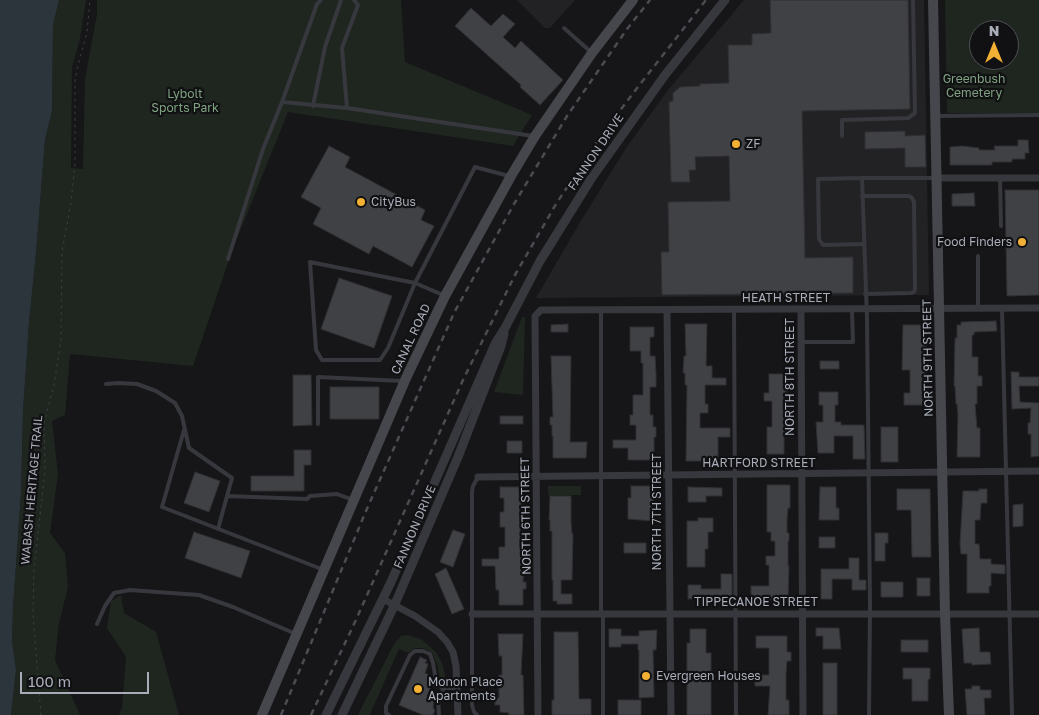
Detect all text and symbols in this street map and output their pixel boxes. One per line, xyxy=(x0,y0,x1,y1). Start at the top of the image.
north arrow xyxy=(969,20,1019,70)
text: N xyxy=(989,22,999,39)
park label: Greenbush Cemetery xyxy=(943,72,1005,100)
park label: Lybolt Sports Park xyxy=(151,87,219,115)
street label: FANNON DRIVE xyxy=(565,111,627,193)
place label: ZF xyxy=(746,137,760,151)
marker: ZF xyxy=(730,138,742,150)
place label: CityBus xyxy=(371,195,416,209)
marker: CityBus xyxy=(355,196,367,208)
place label: Food Finders xyxy=(937,235,1012,249)
marker: Food Finders xyxy=(1016,236,1028,248)
street label: HEATH STREET xyxy=(742,291,830,305)
street label: NORTH 9TH STREET xyxy=(920,299,936,417)
street label: CANAL ROAD xyxy=(388,301,434,377)
street label: NORTH 8TH STREET xyxy=(783,318,797,436)
street label: WABASH HERITAGE TRAIL xyxy=(18,415,46,565)
street label: NORTH 7TH STREET xyxy=(650,454,664,570)
street label: HARTFORD STREET xyxy=(702,456,816,470)
street label: NORTH 6TH STREET xyxy=(518,457,534,575)
street label: FANNON DRIVE xyxy=(391,483,439,571)
street label: TIPPECANOE STREET xyxy=(694,595,818,609)
scale bar xyxy=(22,662,151,694)
place label: Evergreen Houses xyxy=(656,669,761,683)
marker: Evergreen Houses xyxy=(640,670,652,682)
text: 100 m xyxy=(28,672,71,690)
place label: Monon Place Apartments xyxy=(428,675,502,703)
marker: Monon Place Apartments xyxy=(412,683,424,695)

